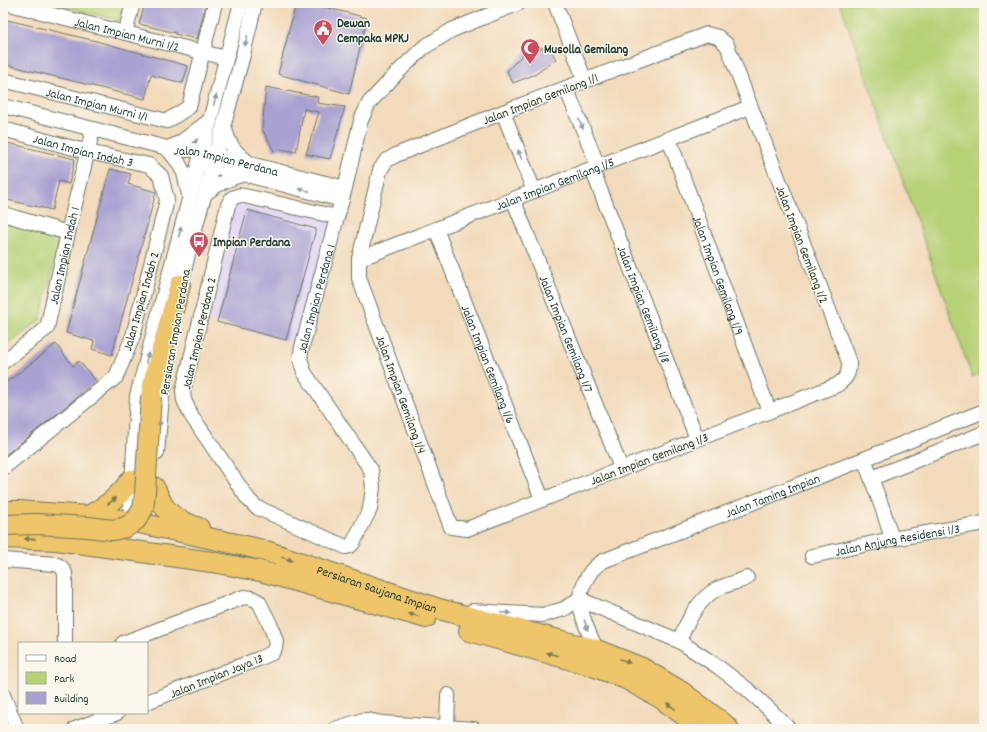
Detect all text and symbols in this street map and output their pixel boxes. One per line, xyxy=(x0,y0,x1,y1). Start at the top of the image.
street label: Jalan Impian Murni 1/2 xyxy=(72,14,181,58)
place label: Dewan Cempaka MPKJ xyxy=(337,15,409,49)
public building icon: Dewan Cempaka MPKJ xyxy=(312,18,334,46)
one-way arrow xyxy=(243,35,249,47)
mosque icon: Musolla Gemilang xyxy=(519,37,541,65)
place label: Musolla Gemilang xyxy=(544,41,629,60)
street label: Jalan Impian Gemilang 1/1 xyxy=(480,70,601,131)
street label: Jalan Impian Murni 1/1 xyxy=(44,84,149,128)
one-way arrow xyxy=(212,94,218,106)
one-way arrow xyxy=(578,119,584,130)
street label: Jalan Impian Indah 3 xyxy=(30,131,135,173)
street label: Jalan Impian Perdana xyxy=(172,142,281,183)
one-way arrow xyxy=(516,148,522,160)
street label: Jalan Impian Gemilang 1/5 xyxy=(494,154,618,217)
street label: Jalan Impian Gemilang 1/2 xyxy=(769,183,832,307)
one-way arrow xyxy=(298,186,310,192)
street label: Jalan Impian Indah 1 xyxy=(45,205,86,307)
street label: Jalan Impian Gemilang 1/9 xyxy=(686,214,747,338)
one-way arrow xyxy=(177,226,183,238)
bus stop icon: Impian Perdana xyxy=(188,230,210,258)
place label: Impian Perdana xyxy=(213,234,291,253)
street label: Jalan Impian Perdana 1 xyxy=(294,242,341,355)
street label: Jalan Impian Gemilang 1/8 xyxy=(611,243,674,367)
street label: Jalan Impian Indah 2 xyxy=(119,250,166,353)
street label: Persiaran Impian Perdana xyxy=(156,267,197,397)
street label: Jalan Impian Gemilang 1/7 xyxy=(533,273,597,396)
street label: Jalan Impian Perdana 2 xyxy=(178,275,223,392)
street label: Jalan Impian Gemilang 1/6 xyxy=(455,303,519,427)
street label: Jalan Impian Gemilang 1/4 xyxy=(369,333,430,457)
one-way arrow xyxy=(144,352,150,364)
one-way arrow xyxy=(157,415,163,427)
street label: Jalan Impian Gemilang 1/3 xyxy=(588,429,712,492)
street label: Jalan Taming Impian xyxy=(723,470,823,524)
one-way arrow xyxy=(107,497,117,505)
street label: Jalan Anjung Residensi 1/3 xyxy=(834,520,962,563)
one-way arrow xyxy=(23,536,36,542)
one-way arrow xyxy=(282,556,294,562)
street label: Persiaran Saujana Impian xyxy=(314,562,439,620)
one-way arrow xyxy=(500,610,512,617)
one-way arrow xyxy=(408,612,420,618)
one-way arrow xyxy=(583,619,589,631)
legend xyxy=(18,642,148,714)
street label: Jalan Impian Jaya 13 xyxy=(167,650,266,705)
text: Road xyxy=(54,651,76,668)
one-way arrow xyxy=(546,651,558,657)
one-way arrow xyxy=(619,658,630,664)
text: Park xyxy=(54,671,75,688)
text: Building xyxy=(54,691,89,708)
one-way arrow xyxy=(666,702,676,710)

